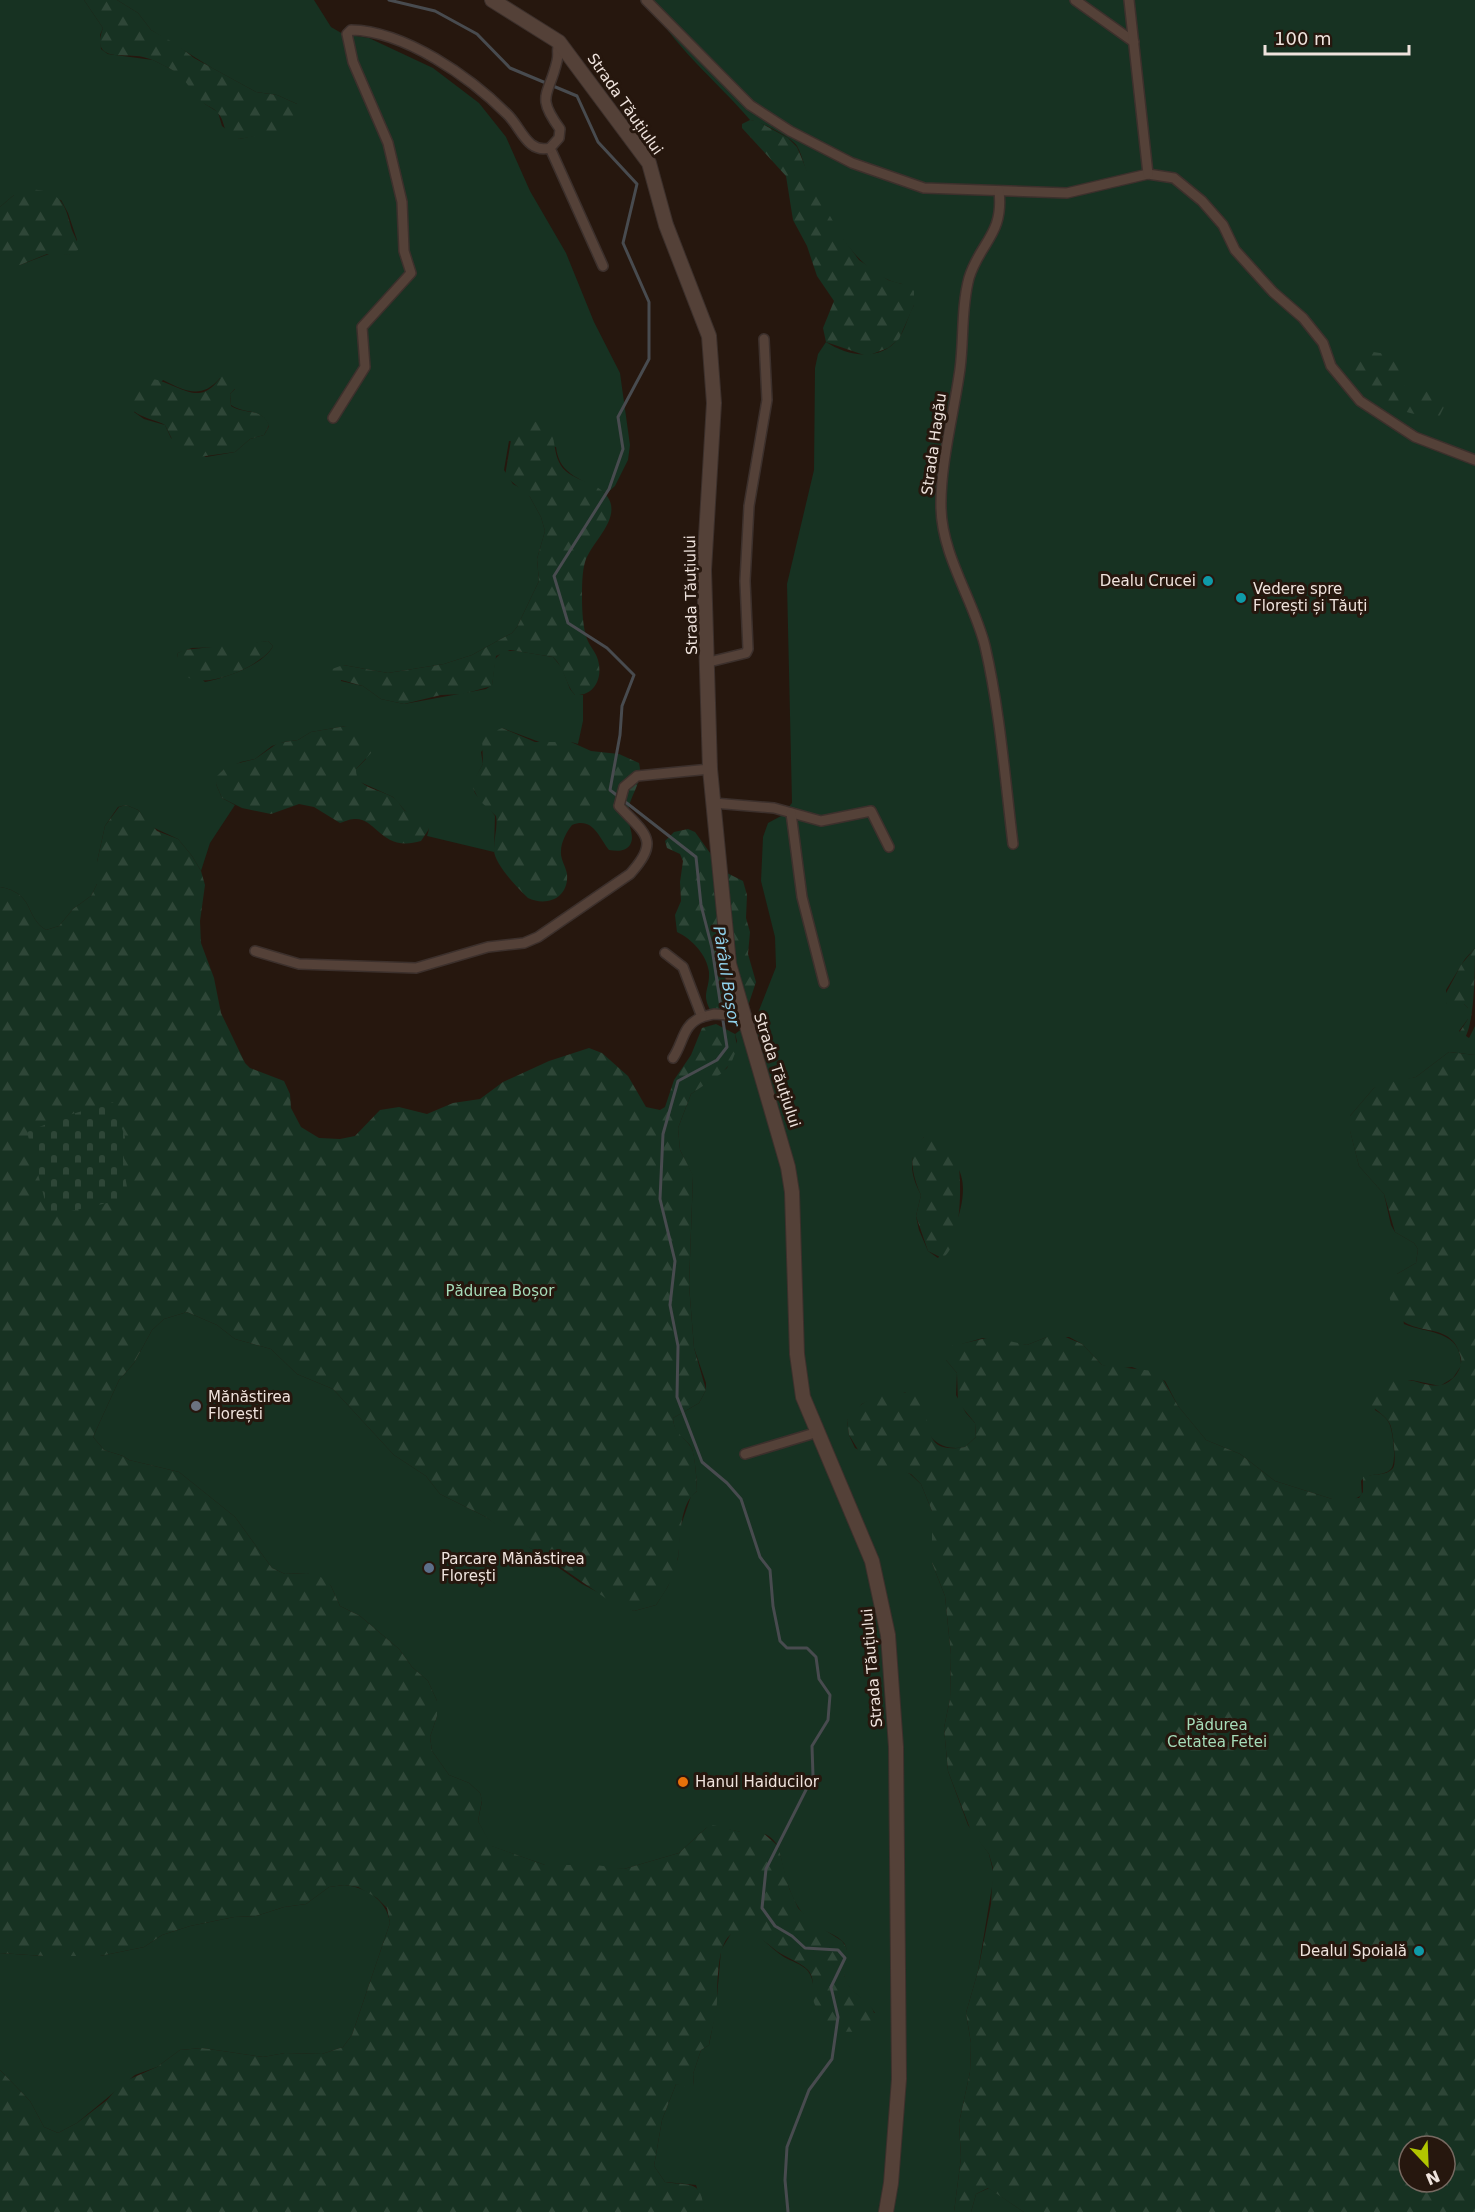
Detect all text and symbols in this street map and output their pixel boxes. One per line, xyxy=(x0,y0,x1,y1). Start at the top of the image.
scale bar xyxy=(1265,18,1409,56)
text: 100 m xyxy=(1274,28,1332,49)
street label: Strada Tăuțiului xyxy=(583,50,667,158)
street label: Strada Hagău xyxy=(918,392,950,496)
street label: Strada Tăuțiului xyxy=(681,535,701,655)
place label: Dealu Crucei xyxy=(1100,572,1196,590)
marker: Dealu Crucei xyxy=(1201,574,1215,588)
place label: Vedere spre Florești și Tăuți xyxy=(1253,580,1367,615)
marker: Vedere spre Florești și Tăuți xyxy=(1234,591,1248,605)
water label: Pârâul Boșor xyxy=(709,925,744,1029)
street label: Strada Tăuțiului xyxy=(750,1010,804,1130)
park label: Pădurea Boșor xyxy=(446,1282,555,1300)
place label: Mănăstirea Florești xyxy=(208,1388,291,1423)
marker: Mănăstirea Florești xyxy=(189,1399,203,1413)
place label: Parcare Mănăstirea Florești xyxy=(441,1550,585,1585)
marker: Parcare Mănăstirea Florești xyxy=(422,1561,436,1575)
street label: Strada Tăuțiului xyxy=(858,1608,886,1728)
park label: Pădurea Cetatea Fetei xyxy=(1167,1716,1267,1751)
place label: Hanul Haiducilor xyxy=(695,1773,820,1791)
marker: Hanul Haiducilor xyxy=(676,1775,690,1789)
place label: Dealul Spoială xyxy=(1299,1942,1407,1960)
marker: Dealul Spoială xyxy=(1412,1944,1426,1958)
north arrow xyxy=(1397,2134,1457,2194)
text: N xyxy=(1423,2166,1443,2189)

